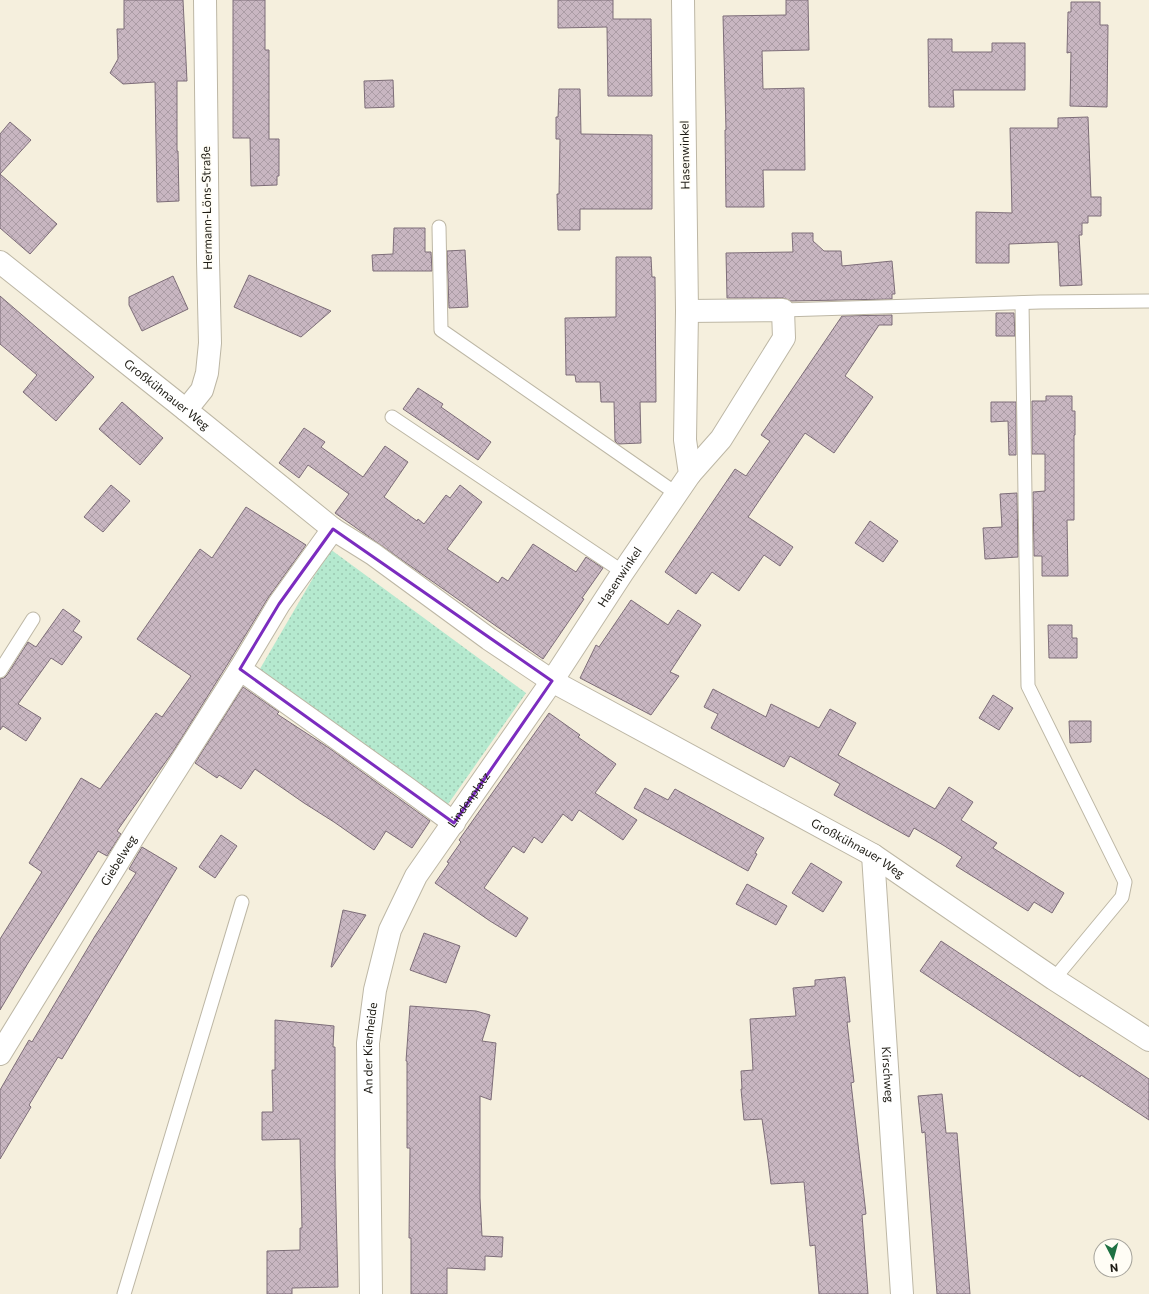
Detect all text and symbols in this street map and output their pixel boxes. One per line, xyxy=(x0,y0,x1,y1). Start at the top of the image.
street label: Hasenwinkel xyxy=(676,120,692,190)
street label: Hermann-Löns-Straße xyxy=(198,146,214,270)
street label: Großkühnauer Weg xyxy=(122,356,213,433)
street label: Hasenwinkel xyxy=(594,544,644,609)
street label: Lindenplatz xyxy=(444,769,492,830)
street label: Großkühnauer Weg xyxy=(809,815,908,881)
street label: Giebelweg xyxy=(97,832,139,888)
street label: An der Kienheide xyxy=(360,1001,379,1094)
street label: Kirschweg xyxy=(880,1046,897,1103)
north arrow xyxy=(1093,1238,1133,1278)
text: N xyxy=(1109,1262,1119,1275)

